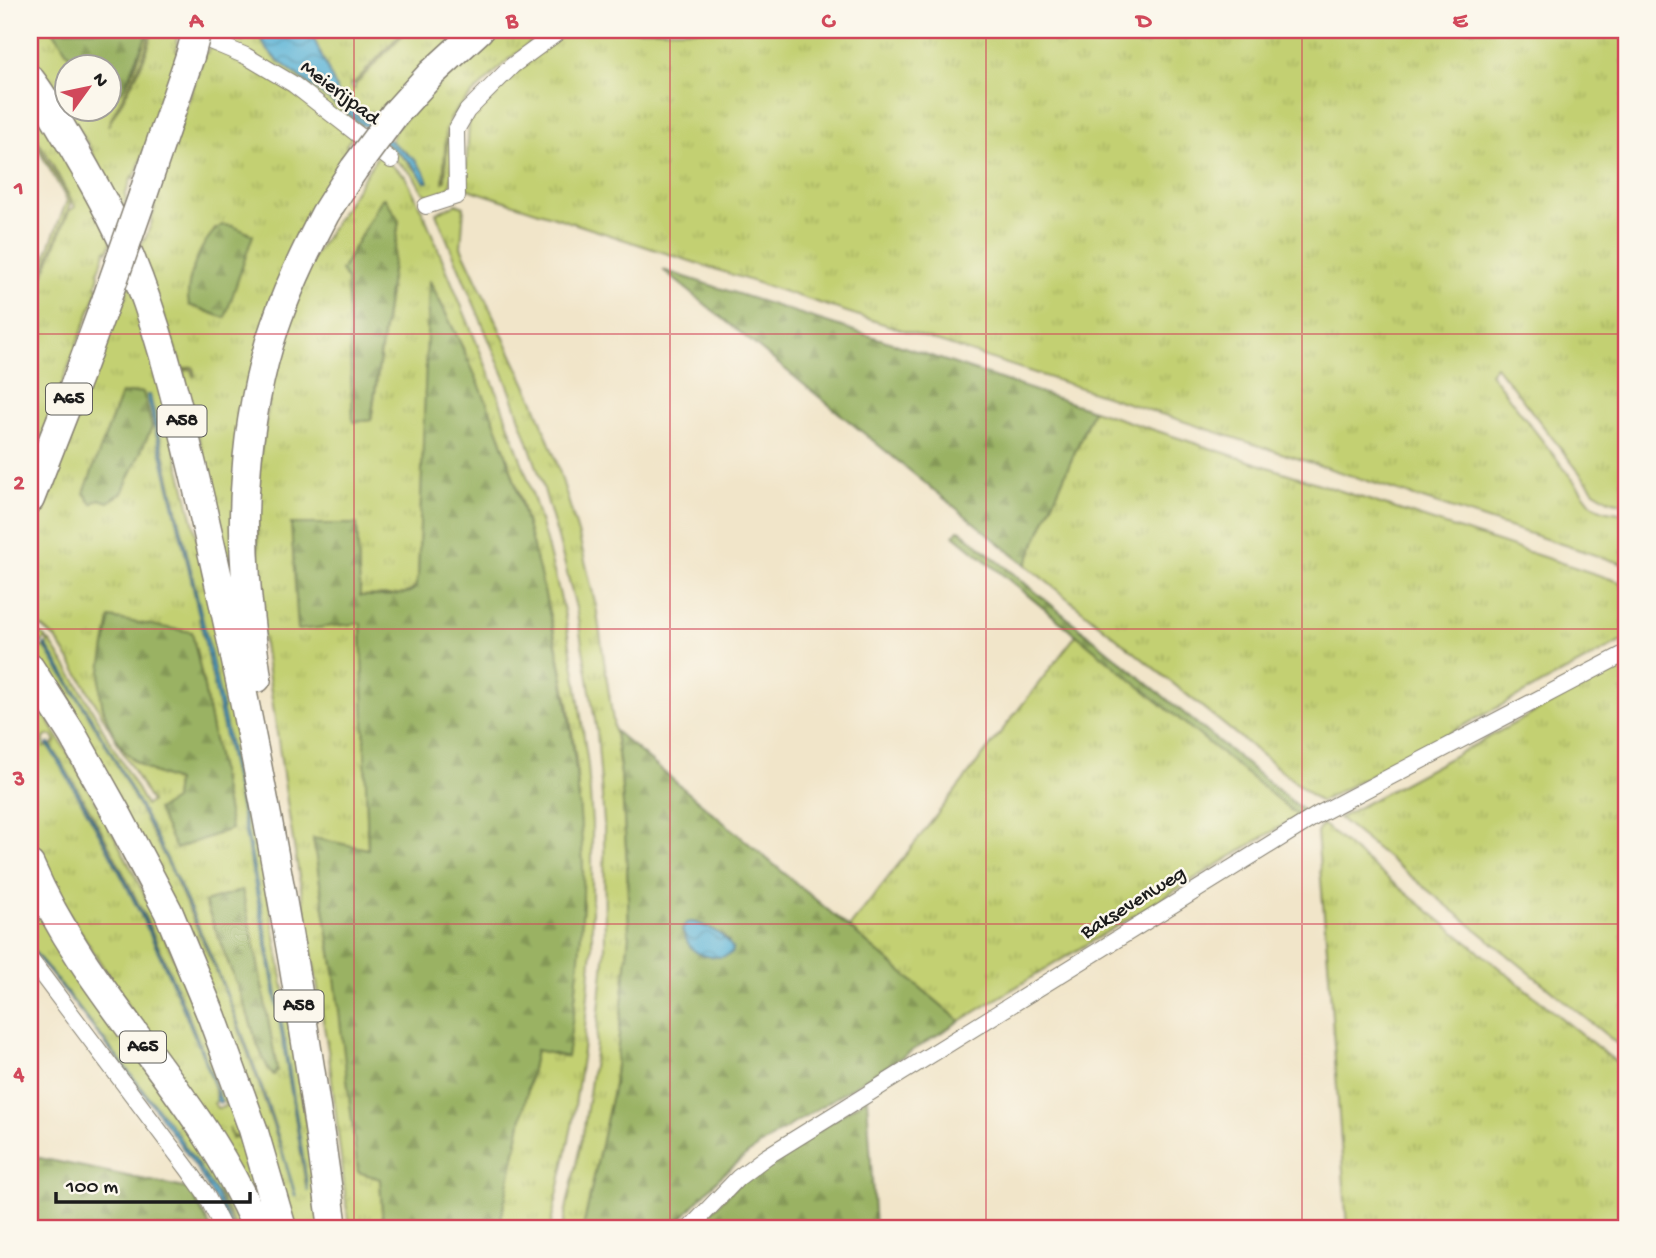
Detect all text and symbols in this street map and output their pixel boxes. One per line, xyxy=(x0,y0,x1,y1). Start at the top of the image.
text: A xyxy=(188,9,204,36)
text: B xyxy=(505,9,519,36)
text: C xyxy=(822,9,837,36)
text: D xyxy=(1135,9,1153,36)
text: E xyxy=(1453,9,1469,36)
north arrow xyxy=(52,52,122,122)
street label: Meierijpad xyxy=(294,56,385,133)
text: N xyxy=(86,69,112,92)
text: 1 xyxy=(13,176,24,203)
road number: A65 xyxy=(46,384,92,414)
road number: A58 xyxy=(158,406,206,436)
text: 2 xyxy=(13,471,25,498)
text: 3 xyxy=(12,767,25,794)
street label: Baksevenweg xyxy=(1076,862,1191,947)
road number: A58 xyxy=(274,990,324,1022)
road number: A65 xyxy=(120,1032,166,1063)
text: 4 xyxy=(13,1062,25,1089)
scale bar xyxy=(56,1160,250,1204)
text: 100 m xyxy=(65,1176,118,1201)

